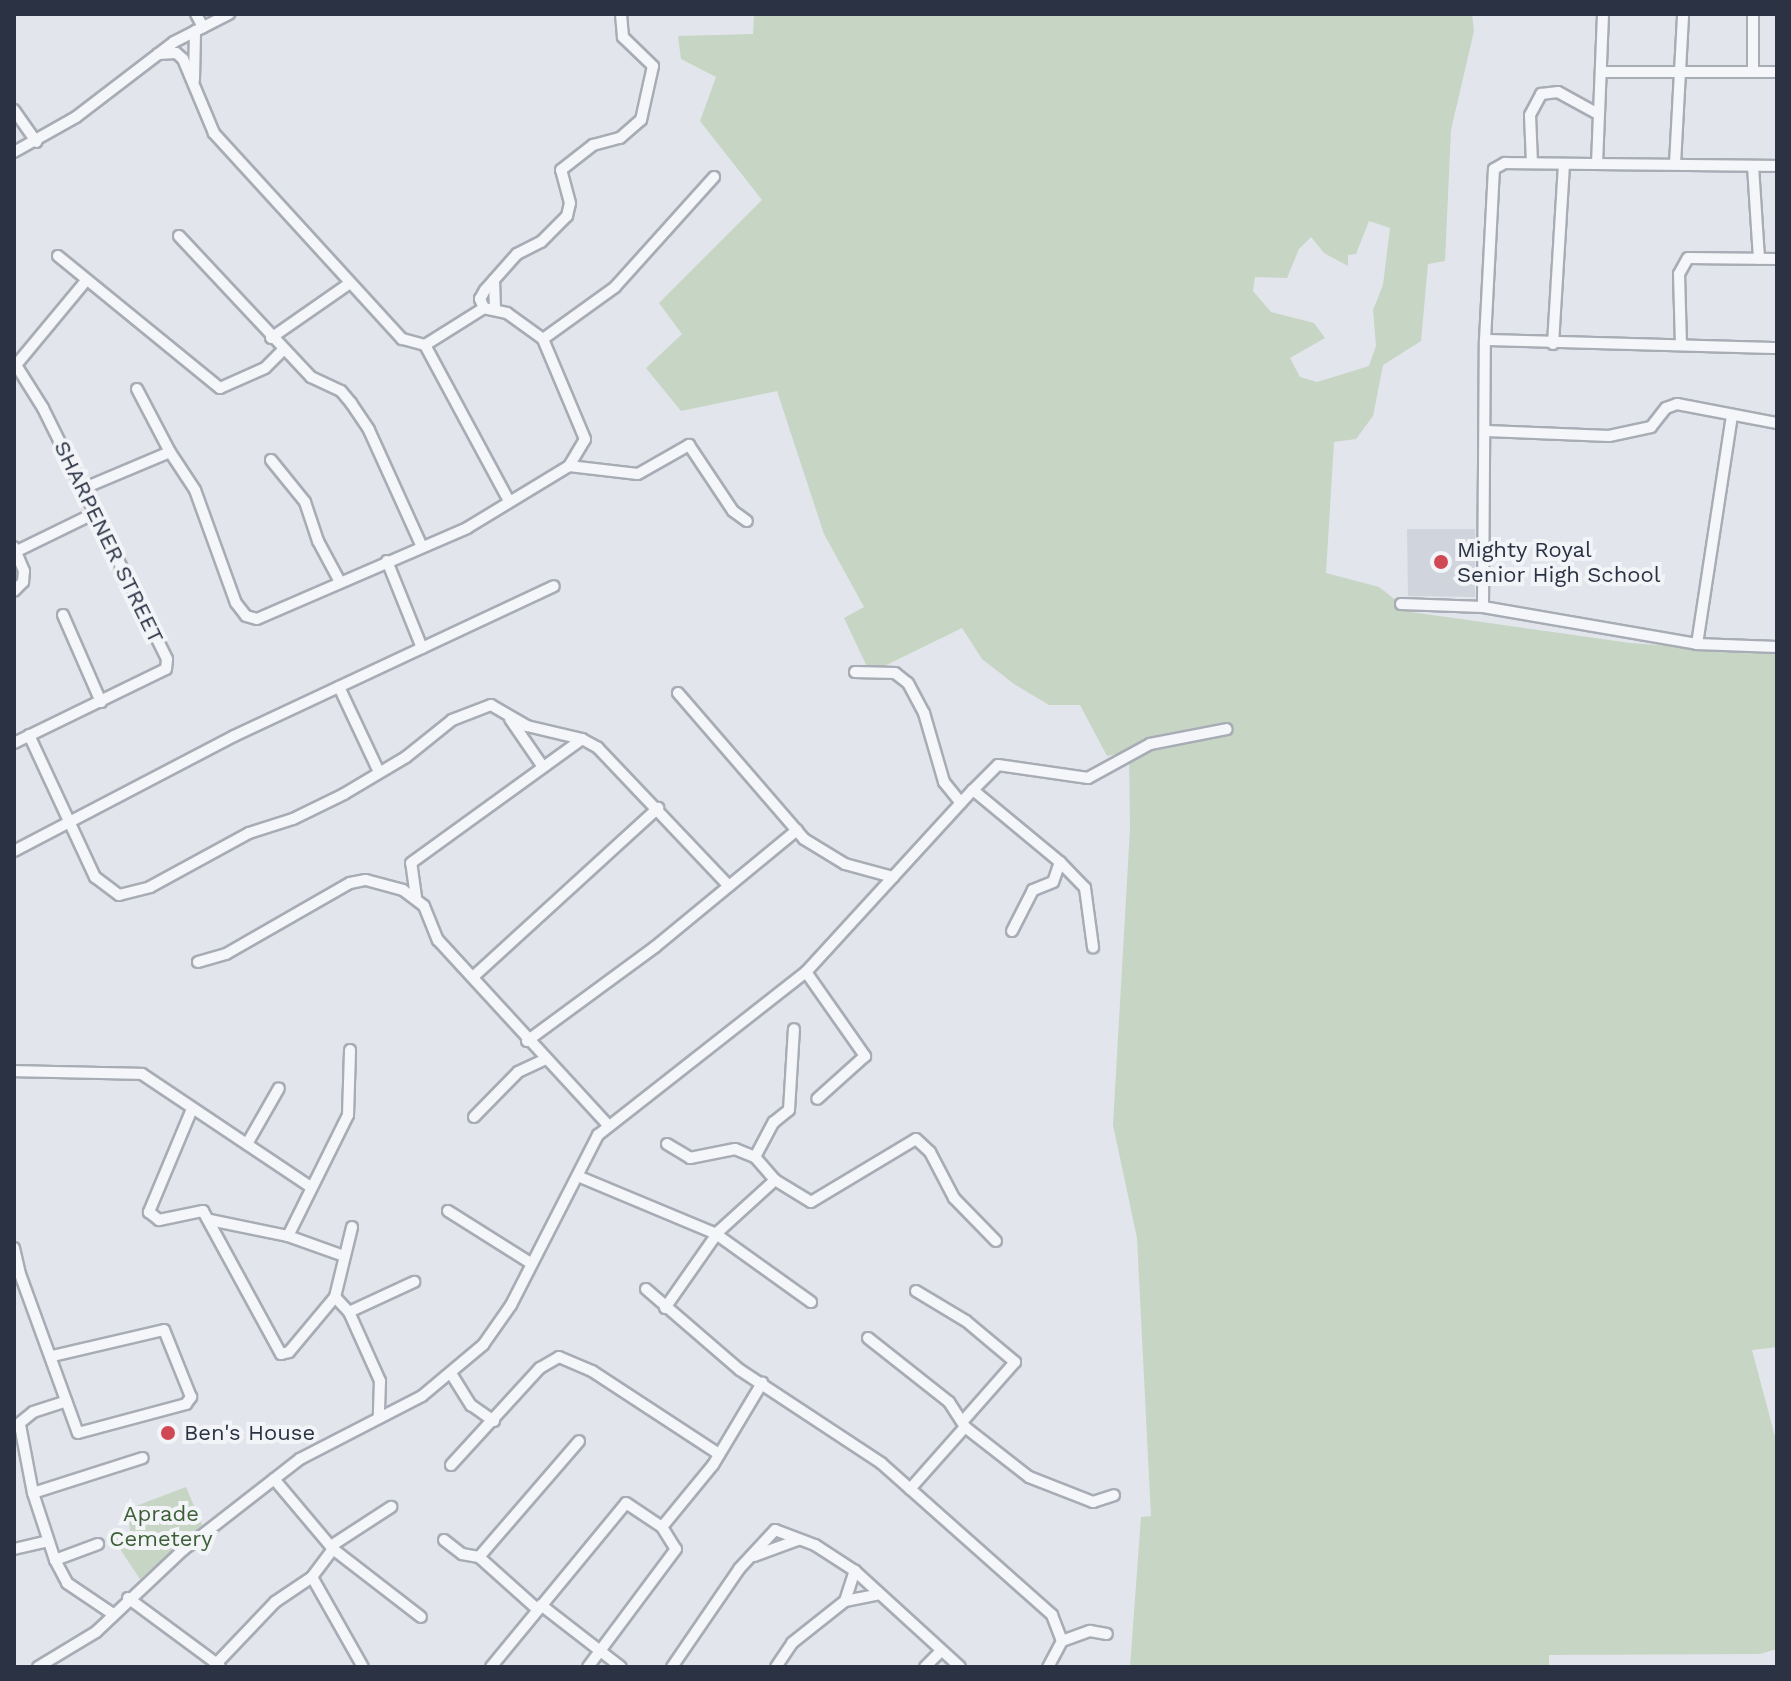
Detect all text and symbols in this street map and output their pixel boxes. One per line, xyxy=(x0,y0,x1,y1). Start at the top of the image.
street label: SHARPENER STREET xyxy=(49,436,169,648)
place label: Mighty Royal Senior High School xyxy=(1457,536,1661,588)
marker: Mighty Royal Senior High School xyxy=(1432,553,1450,571)
place label: Ben's House xyxy=(184,1420,315,1446)
marker: Ben's House xyxy=(159,1424,177,1442)
park label: Aprade Cemetery xyxy=(109,1500,213,1552)

